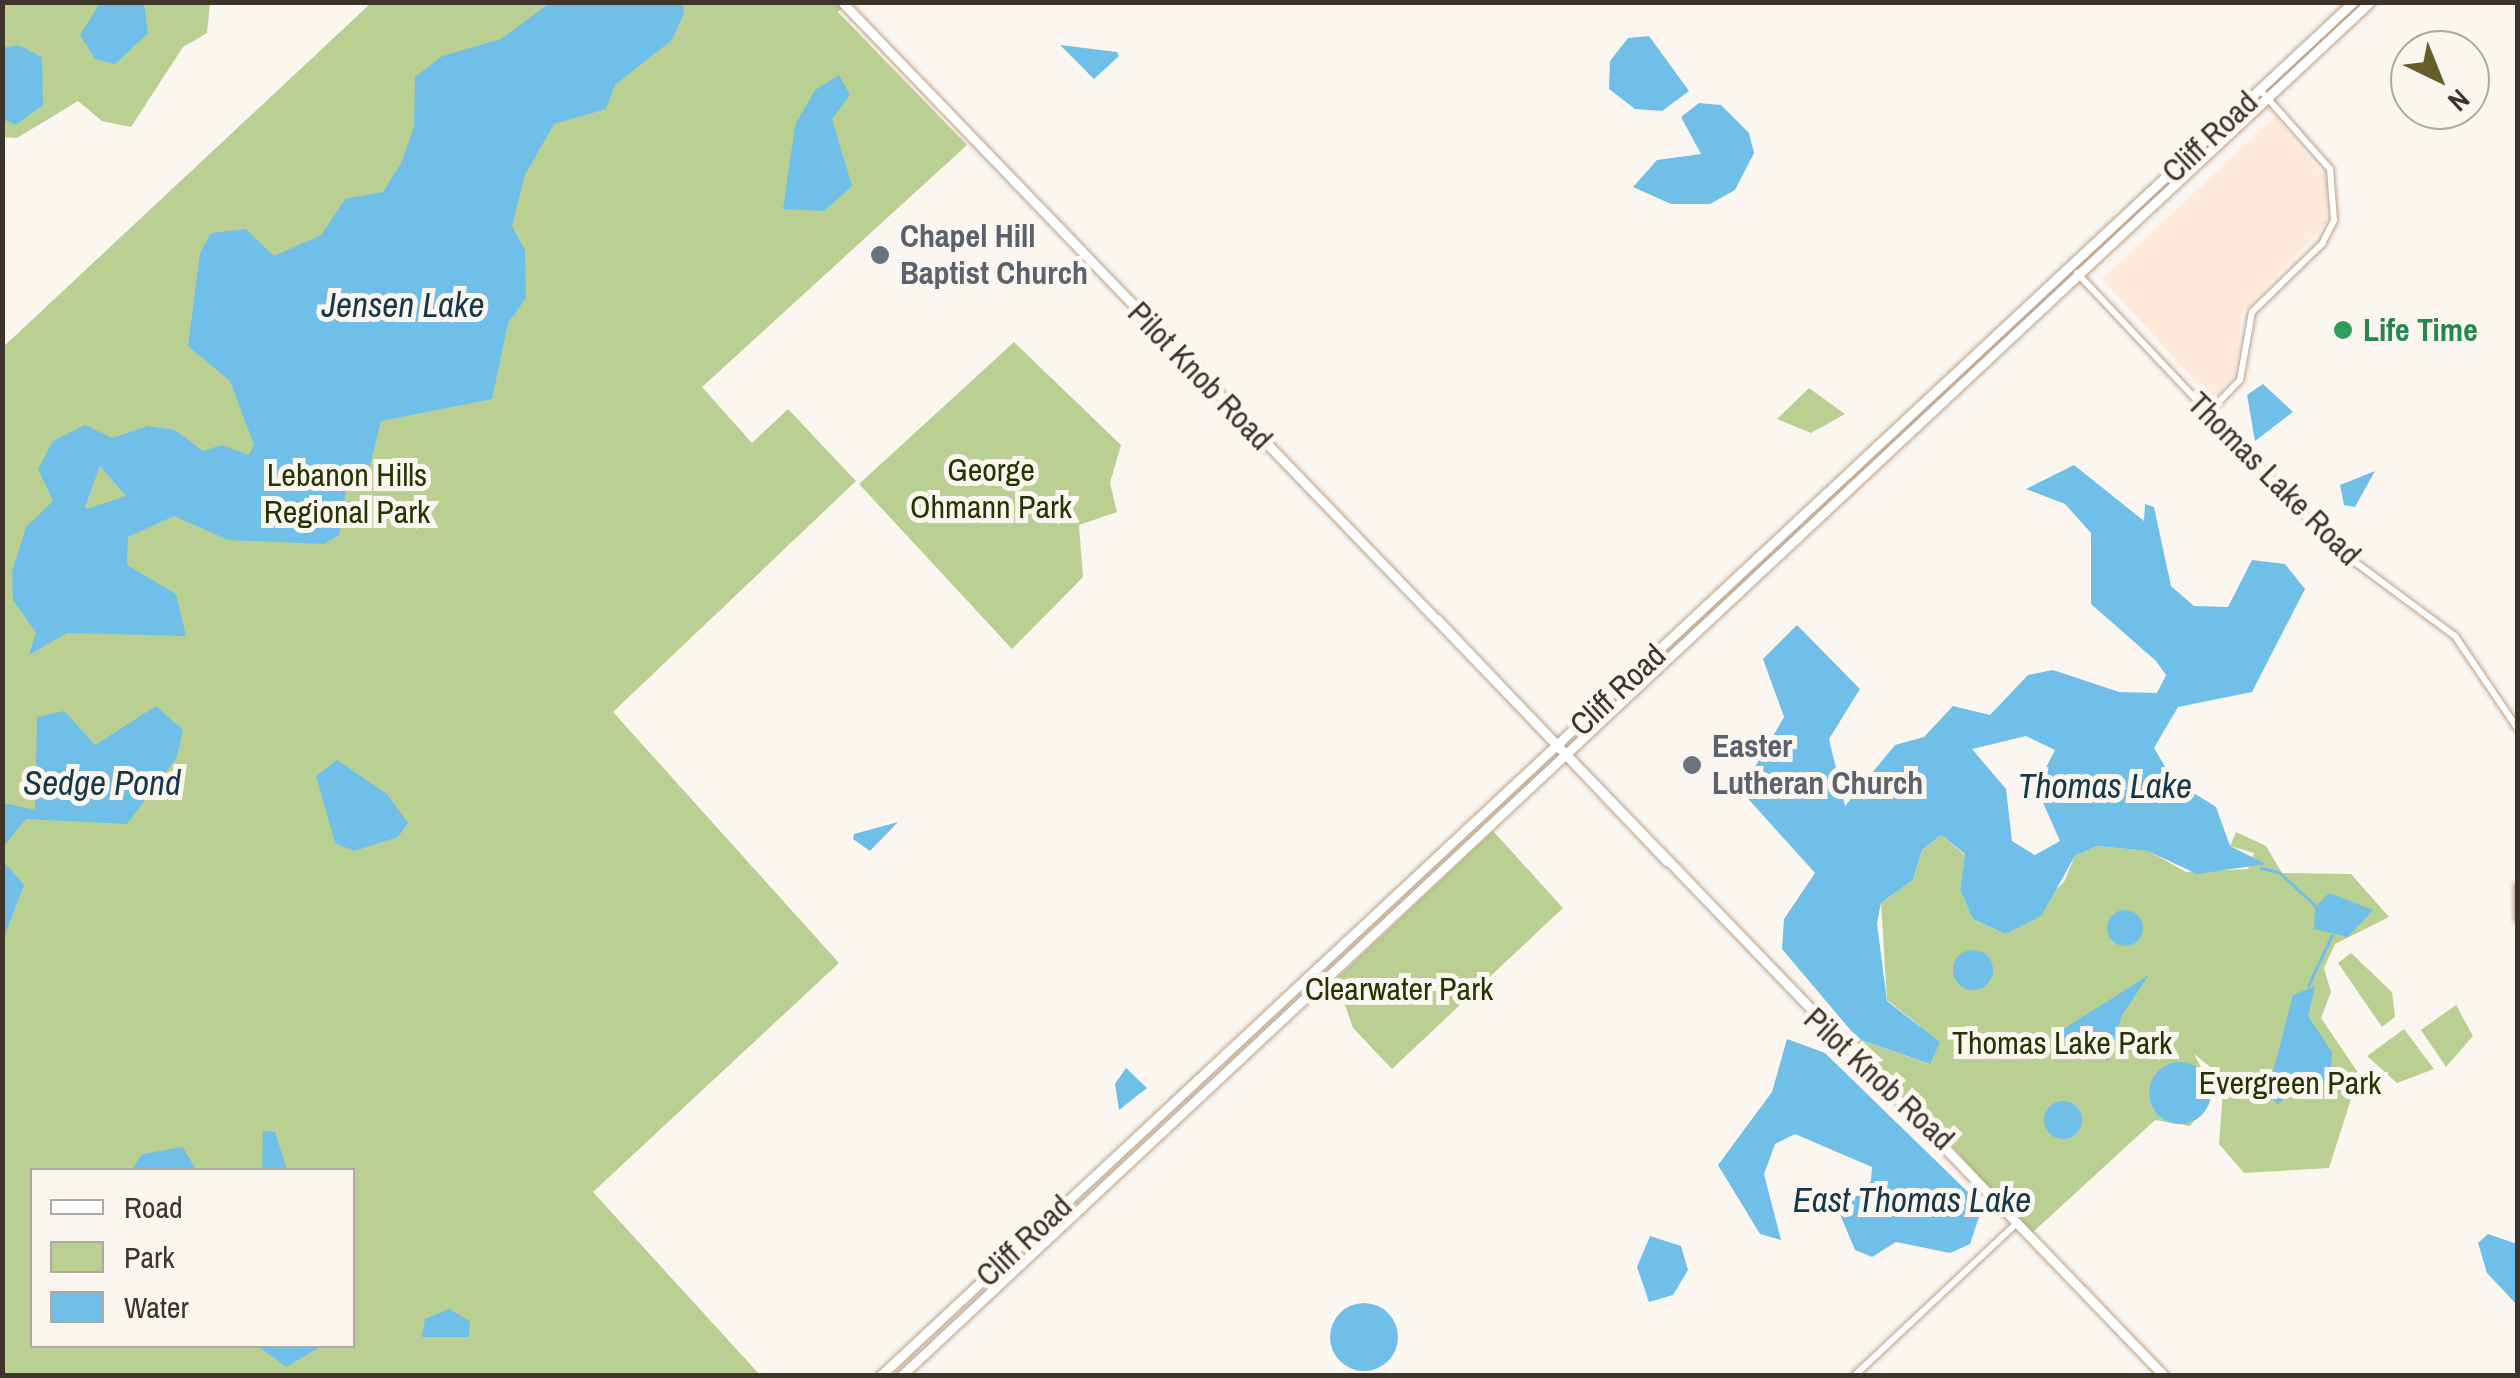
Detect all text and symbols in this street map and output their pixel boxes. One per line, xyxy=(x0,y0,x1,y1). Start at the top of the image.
north arrow xyxy=(2390,30,2490,130)
text: N xyxy=(2440,81,2478,120)
street label: Cliff Road xyxy=(2154,83,2266,191)
place label: Chapel Hill Baptist Church xyxy=(900,218,1088,293)
marker: Chapel Hill Baptist Church xyxy=(869,244,891,266)
water label: Jensen Lake xyxy=(322,284,484,326)
street label: Pilot Knob Road xyxy=(1120,294,1280,458)
place label: Life Time xyxy=(2363,311,2478,349)
marker: Life Time xyxy=(2332,319,2354,341)
street label: Thomas Lake Road xyxy=(2179,384,2369,574)
park label: George Ohmann Park xyxy=(910,452,1072,527)
park label: Lebanon Hills Regional Park xyxy=(264,457,430,532)
street label: Cliff Road xyxy=(1562,636,1674,744)
place label: Easter Lutheran Church xyxy=(1712,728,1923,803)
marker: Easter Lutheran Church xyxy=(1681,754,1703,776)
water label: Sedge Pond xyxy=(23,762,181,804)
water label: Thomas Lake xyxy=(2018,765,2192,807)
park label: Clearwater Park xyxy=(1305,970,1493,1008)
street label: Pilot Knob Road xyxy=(1796,1000,1962,1158)
park label: Thomas Lake Park xyxy=(1952,1024,2172,1062)
park label: Evergreen Park xyxy=(2199,1064,2381,1102)
legend xyxy=(30,1168,355,1348)
water label: East Thomas Lake xyxy=(1792,1179,2032,1221)
text: Road xyxy=(124,1187,183,1227)
street label: Cliff Road xyxy=(968,1187,1080,1295)
text: Park xyxy=(124,1237,175,1277)
text: Water xyxy=(124,1287,189,1327)

